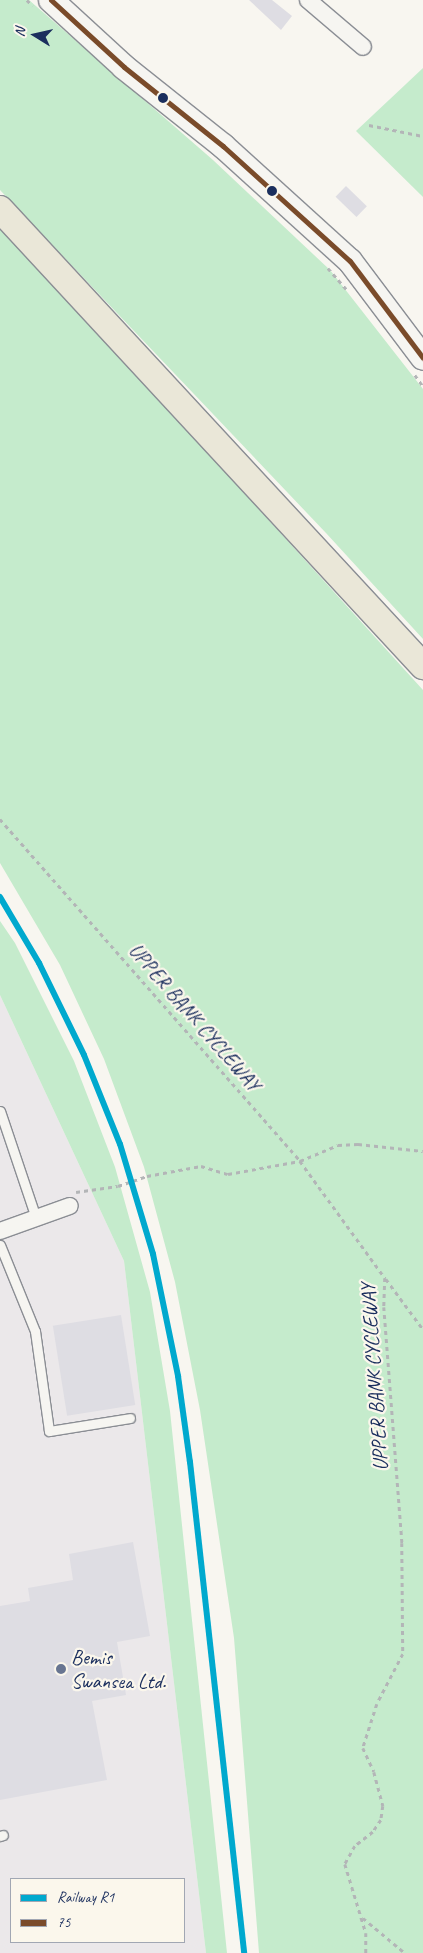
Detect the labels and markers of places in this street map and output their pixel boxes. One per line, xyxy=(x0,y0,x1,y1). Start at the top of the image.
unlabelled marker xyxy=(158,93,168,103)
unlabelled marker xyxy=(267,186,277,196)
place label: Bemis Swansea Ltd. xyxy=(71,1644,166,1694)
marker: Bemis Swansea Ltd. xyxy=(55,1663,67,1675)

